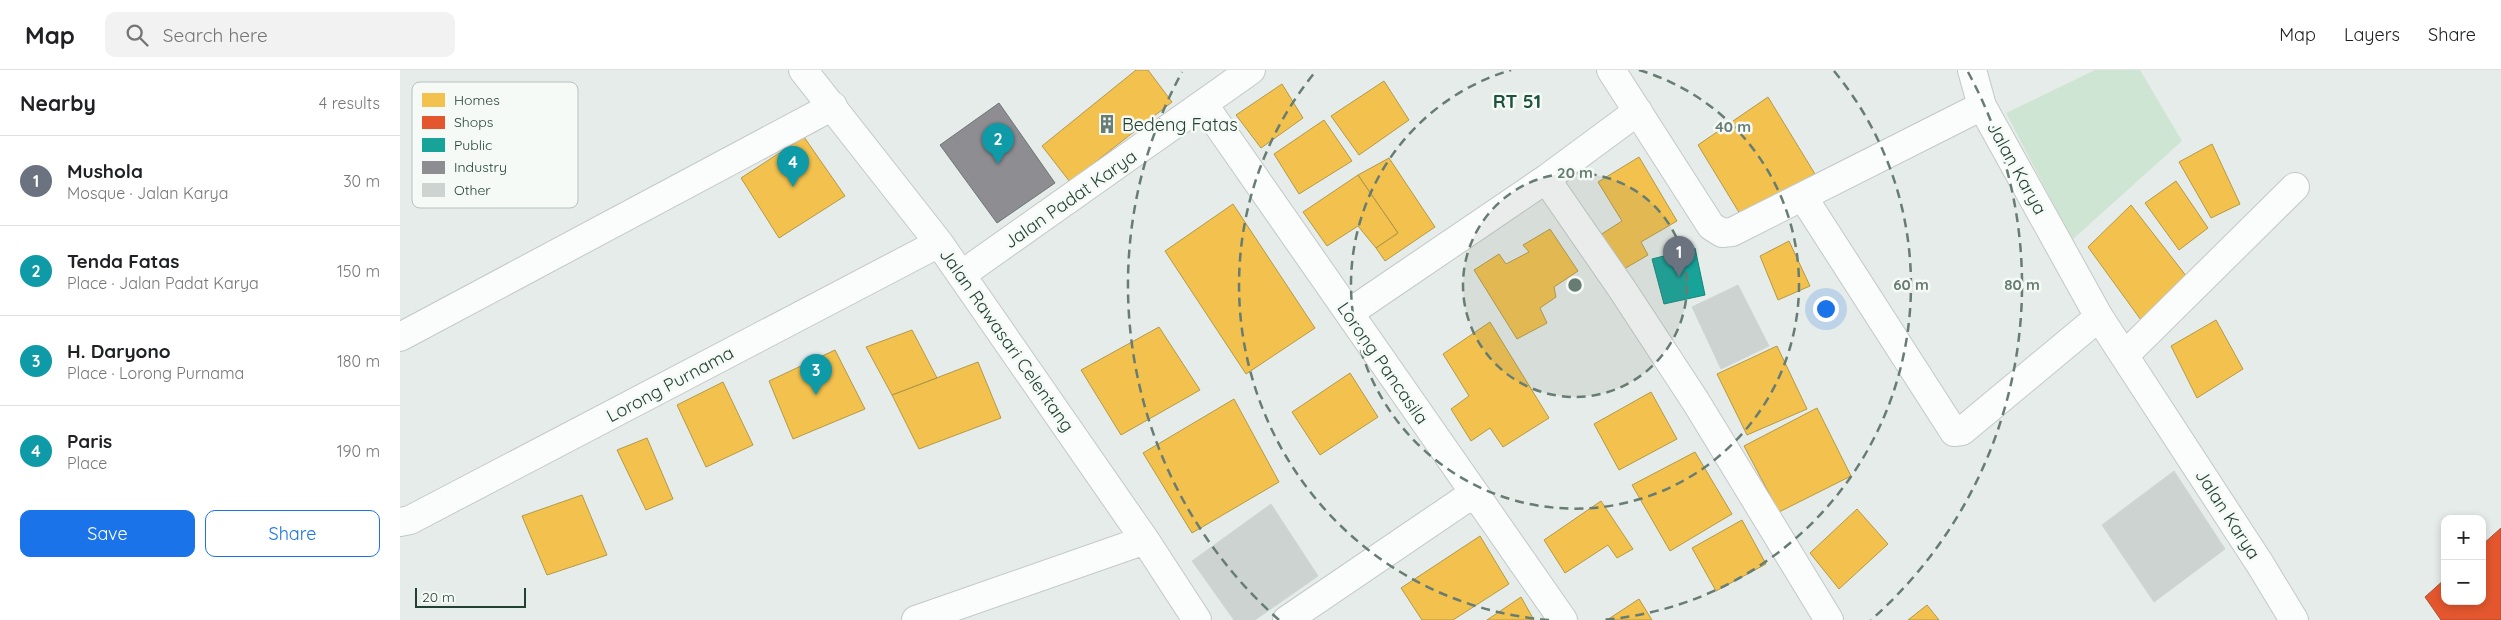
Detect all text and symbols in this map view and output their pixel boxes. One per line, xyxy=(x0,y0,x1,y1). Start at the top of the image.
search box xyxy=(105,12,455,57)
text: Map xyxy=(25,20,75,50)
icon: search xyxy=(123,21,151,49)
text: Search here xyxy=(163,23,268,47)
text: Map xyxy=(2279,23,2316,46)
text: Layers xyxy=(2344,23,2400,46)
text: Share xyxy=(2428,23,2476,46)
legend xyxy=(412,82,578,208)
district label: RT 51 xyxy=(1493,89,1541,113)
text: Nearby xyxy=(20,90,96,116)
text: Homes xyxy=(454,91,500,109)
text: 4 results xyxy=(319,93,380,113)
text: Shops xyxy=(454,113,493,131)
building icon: Bedeng Fatas xyxy=(1096,113,1118,135)
place label: Bedeng Fatas xyxy=(1122,113,1238,136)
text: 40 m xyxy=(1715,117,1751,136)
street label: Jalan Karya xyxy=(1982,118,2052,218)
pin: 2 xyxy=(982,123,1014,164)
text: Public xyxy=(454,136,492,154)
street label: Jalan Padat Karya xyxy=(999,145,1141,253)
pin: 4 xyxy=(777,146,809,187)
text: Industry xyxy=(454,158,507,176)
text: Mushola xyxy=(67,159,143,183)
text: 20 m xyxy=(1557,163,1593,182)
text: 1 xyxy=(33,171,39,191)
text: 30 m xyxy=(343,171,380,191)
text: Other xyxy=(454,181,491,199)
text: Mosque · Jalan Karya xyxy=(67,183,228,203)
pin: 1 xyxy=(1663,236,1695,277)
street label: Jalan Rawasari Celentang xyxy=(935,244,1079,436)
text: Tenda Fatas xyxy=(67,249,179,273)
text: 2 xyxy=(31,261,41,281)
text: 150 m xyxy=(337,261,380,281)
text: Place · Jalan Padat Karya xyxy=(67,273,259,293)
text: 60 m xyxy=(1893,275,1929,294)
text: 80 m xyxy=(2004,275,2040,294)
centre of rings xyxy=(1566,276,1584,294)
your location xyxy=(1813,296,1839,322)
street label: Lorong Pancasila xyxy=(1332,297,1434,429)
text: H. Daryono xyxy=(67,339,171,363)
street label: Lorong Purnama xyxy=(602,341,738,427)
text: 3 xyxy=(32,351,40,371)
text: 180 m xyxy=(337,351,380,371)
pin: 3 xyxy=(800,354,832,395)
text: Place · Lorong Purnama xyxy=(67,363,244,383)
text: Paris xyxy=(67,429,112,453)
text: 4 xyxy=(31,441,41,461)
text: 190 m xyxy=(337,441,380,461)
text: Place xyxy=(67,453,107,473)
street label: Jalan Karya xyxy=(2190,465,2266,563)
button: Save xyxy=(20,510,195,557)
button: Share xyxy=(205,510,380,557)
map controls xyxy=(2441,515,2486,605)
button: + xyxy=(2441,515,2486,560)
button: − xyxy=(2441,560,2486,605)
scale bar xyxy=(415,585,526,608)
text: 20 m xyxy=(422,588,455,606)

